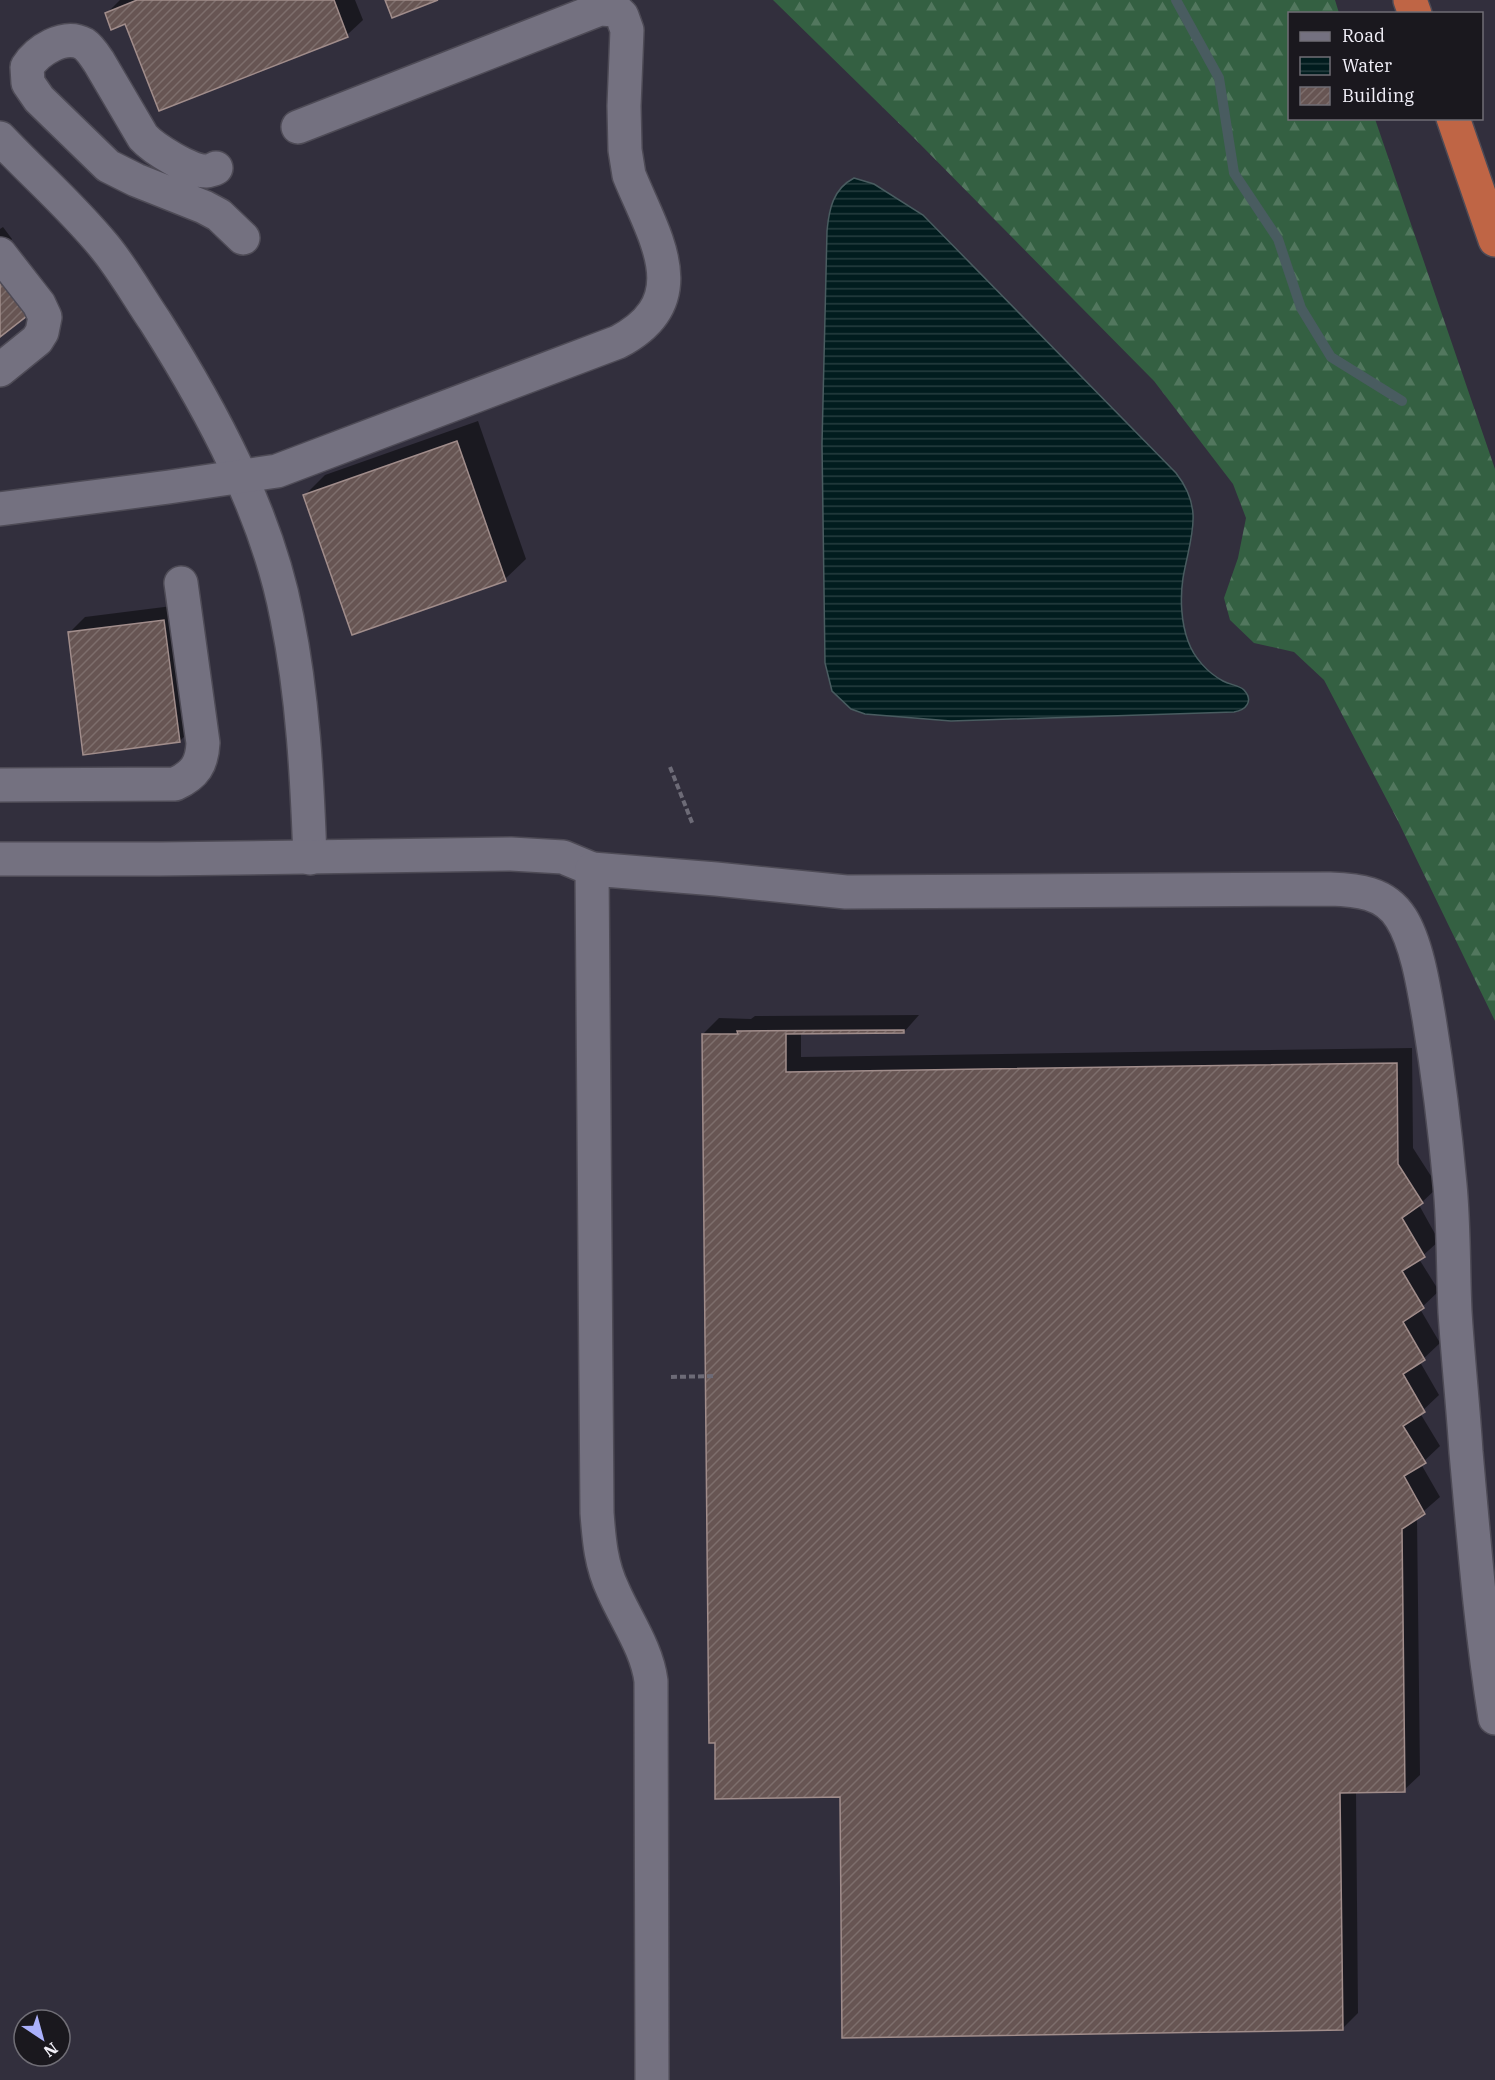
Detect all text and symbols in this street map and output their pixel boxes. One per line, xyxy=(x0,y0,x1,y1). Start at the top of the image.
legend xyxy=(1288,12,1483,120)
text: Road xyxy=(1342,24,1385,47)
text: Water xyxy=(1342,54,1392,77)
text: Building xyxy=(1342,84,1414,107)
north arrow xyxy=(12,2008,72,2068)
text: N xyxy=(40,2038,62,2062)

